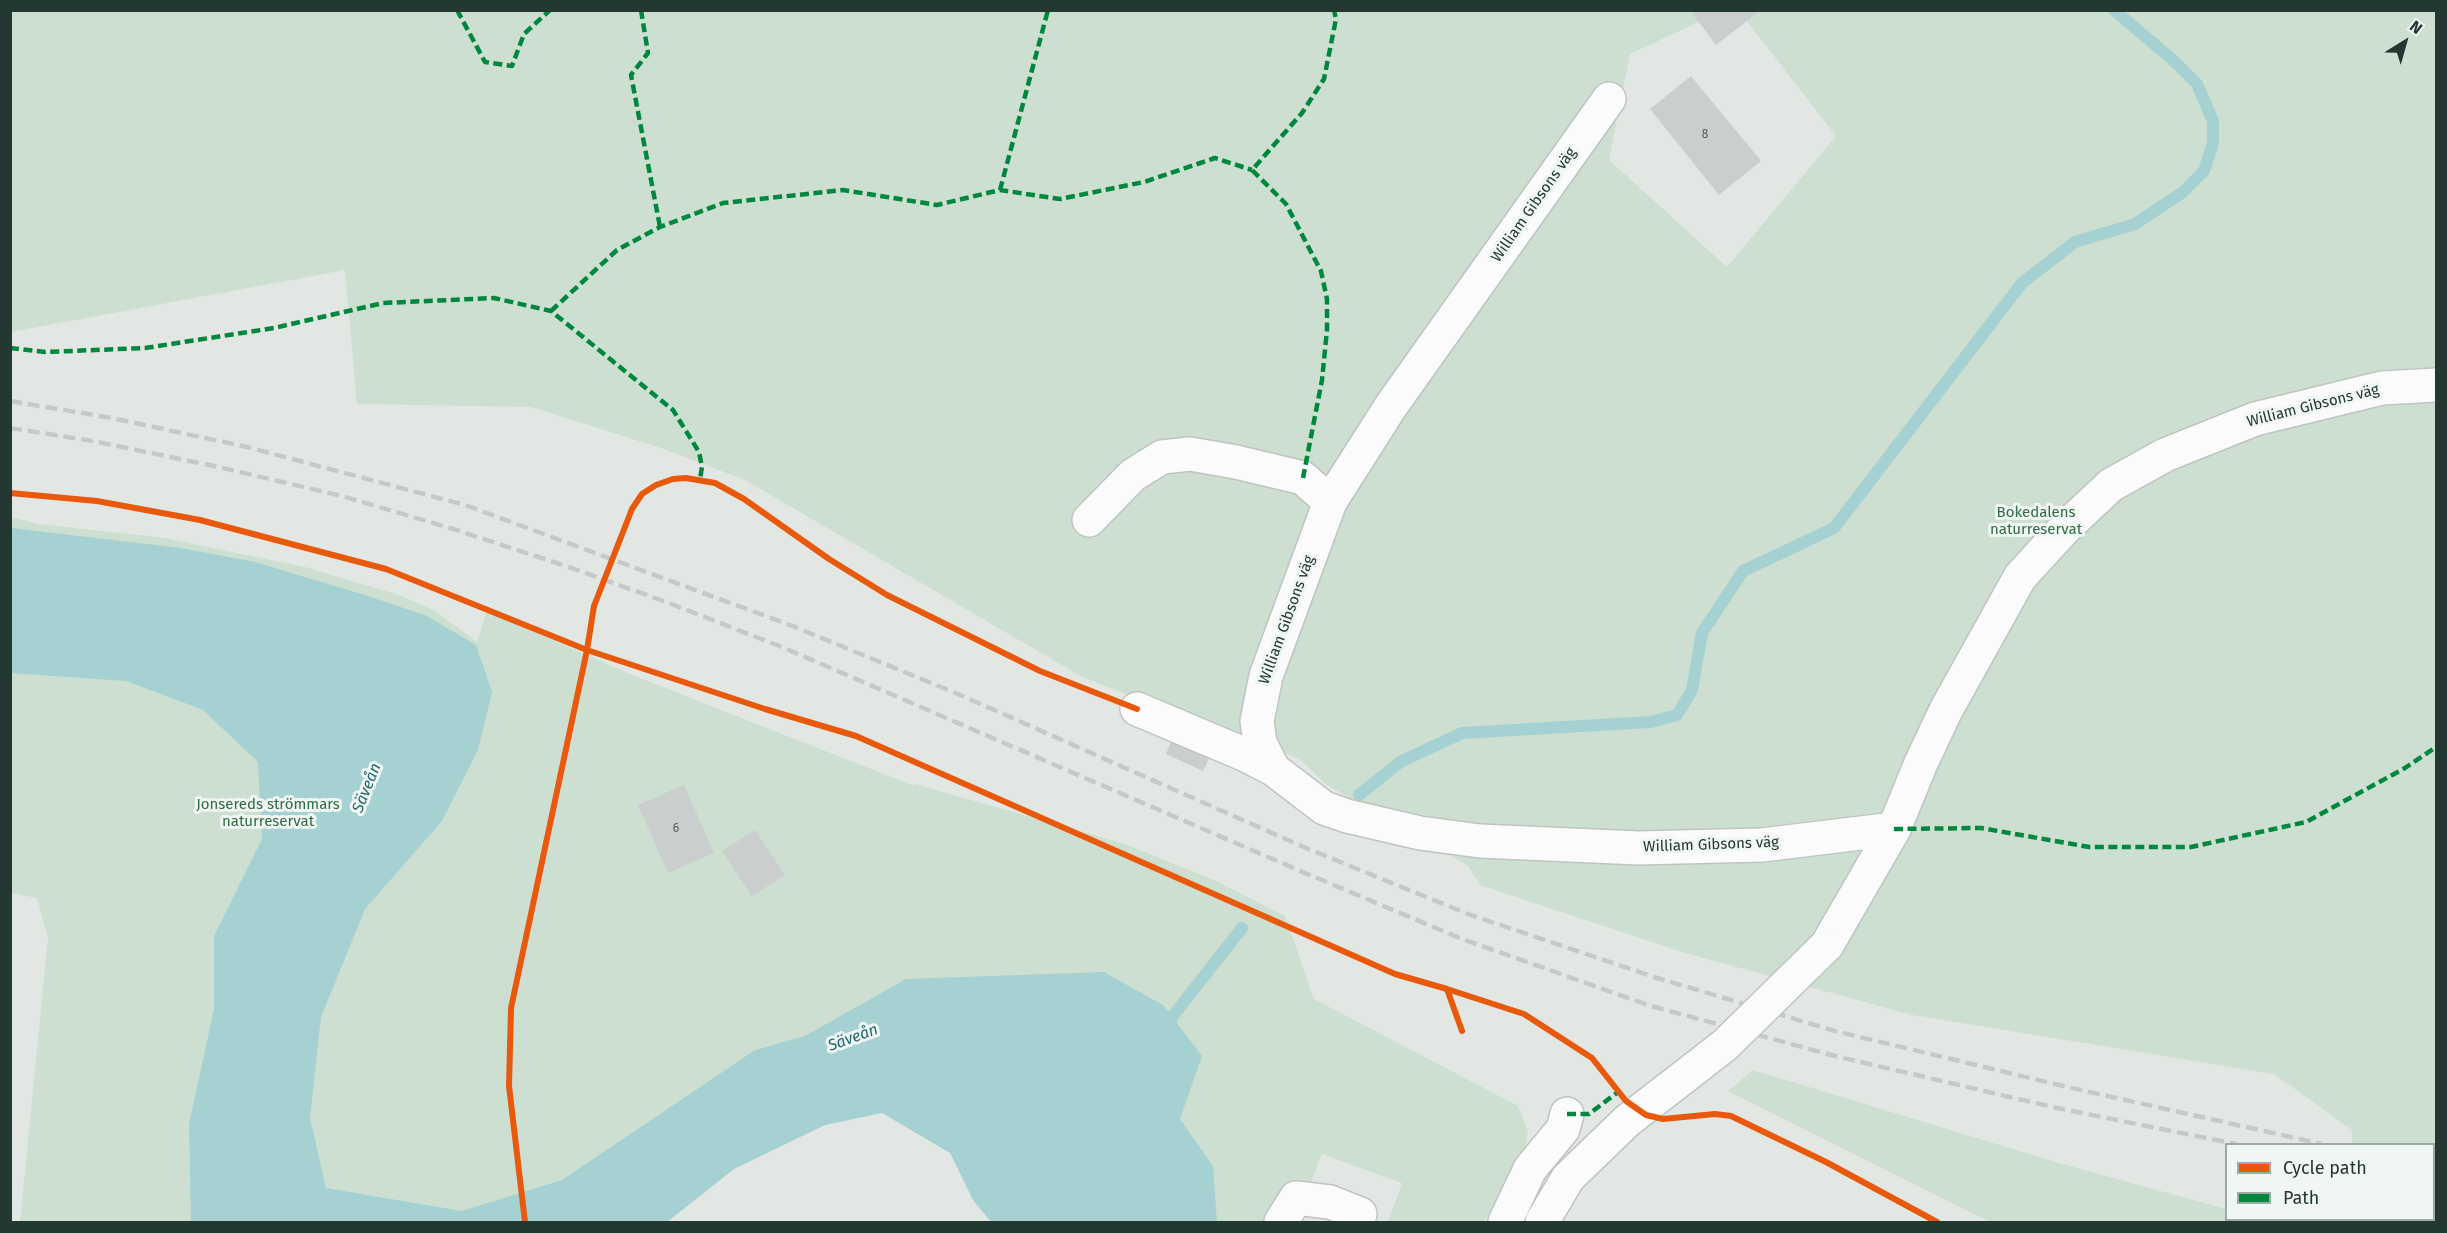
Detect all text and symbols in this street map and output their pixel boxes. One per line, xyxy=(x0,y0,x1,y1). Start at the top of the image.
north arrow xyxy=(2375,12,2435,72)
text: N xyxy=(2406,16,2426,38)
house number: 8 xyxy=(1702,128,1708,142)
street label: William Gibsons väg xyxy=(1488,144,1580,266)
street label: William Gibsons väg xyxy=(2245,381,2381,431)
park label: Bokedalens naturreservat xyxy=(1990,504,2082,539)
street label: William Gibsons väg xyxy=(1255,553,1319,687)
water label: Säveån xyxy=(348,760,386,816)
park label: Jonsereds strömmars naturreservat xyxy=(196,796,340,831)
house number: 6 xyxy=(673,822,679,836)
street label: William Gibsons väg xyxy=(1643,834,1779,856)
water label: Säveån xyxy=(825,1020,881,1056)
legend xyxy=(2225,1143,2435,1221)
text: Cycle path xyxy=(2283,1157,2367,1179)
text: Path xyxy=(2283,1187,2319,1209)

